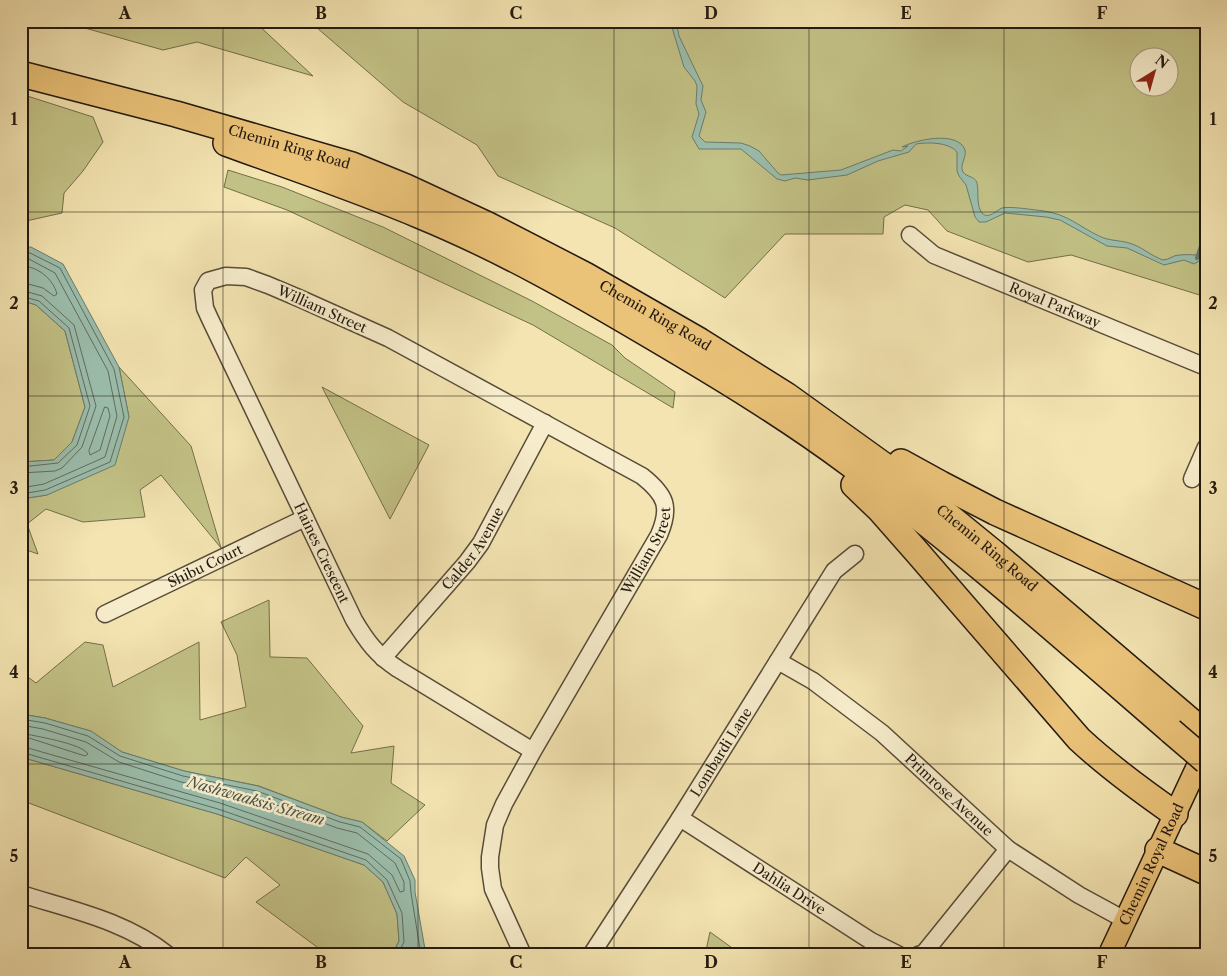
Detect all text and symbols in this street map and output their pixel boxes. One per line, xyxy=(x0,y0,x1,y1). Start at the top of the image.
text: A xyxy=(118,3,132,23)
text: B xyxy=(315,3,327,23)
text: C xyxy=(510,3,522,23)
text: D xyxy=(704,3,718,23)
text: E xyxy=(900,3,912,23)
text: F xyxy=(1097,3,1108,23)
north arrow xyxy=(1130,48,1180,98)
text: N xyxy=(1152,51,1172,72)
text: 1 xyxy=(10,109,18,129)
text: 1 xyxy=(1209,109,1217,129)
street label: Chemin Ring Road xyxy=(226,121,353,173)
street label: Chemin Ring Road xyxy=(596,276,715,355)
street label: Royal Parkway xyxy=(1007,278,1103,332)
street label: William Street xyxy=(274,281,370,337)
text: 2 xyxy=(9,293,19,313)
text: 2 xyxy=(1208,293,1218,313)
text: 3 xyxy=(9,478,19,498)
text: 3 xyxy=(1208,478,1218,498)
street label: Haines Crescent xyxy=(290,500,354,606)
street label: Chemin Ring Road xyxy=(933,501,1042,596)
street label: Calder Avenue xyxy=(438,504,508,594)
street label: William Street xyxy=(617,507,674,599)
street label: Shibu Court xyxy=(165,540,246,592)
text: 4 xyxy=(9,662,19,682)
text: 4 xyxy=(1208,662,1218,682)
street label: Lombardi Lane xyxy=(686,704,756,800)
street label: Primrose Avenue xyxy=(901,750,997,840)
water label: Nashwaaksis Stream xyxy=(184,772,327,829)
street label: Chemin Royal Road xyxy=(1115,800,1188,928)
text: 5 xyxy=(10,846,19,866)
text: 5 xyxy=(1209,846,1218,866)
street label: Dahlia Drive xyxy=(749,858,829,919)
text: A xyxy=(118,952,132,972)
text: B xyxy=(315,952,327,972)
text: C xyxy=(510,952,522,972)
text: D xyxy=(704,952,718,972)
text: E xyxy=(900,952,912,972)
text: F xyxy=(1097,952,1108,972)

